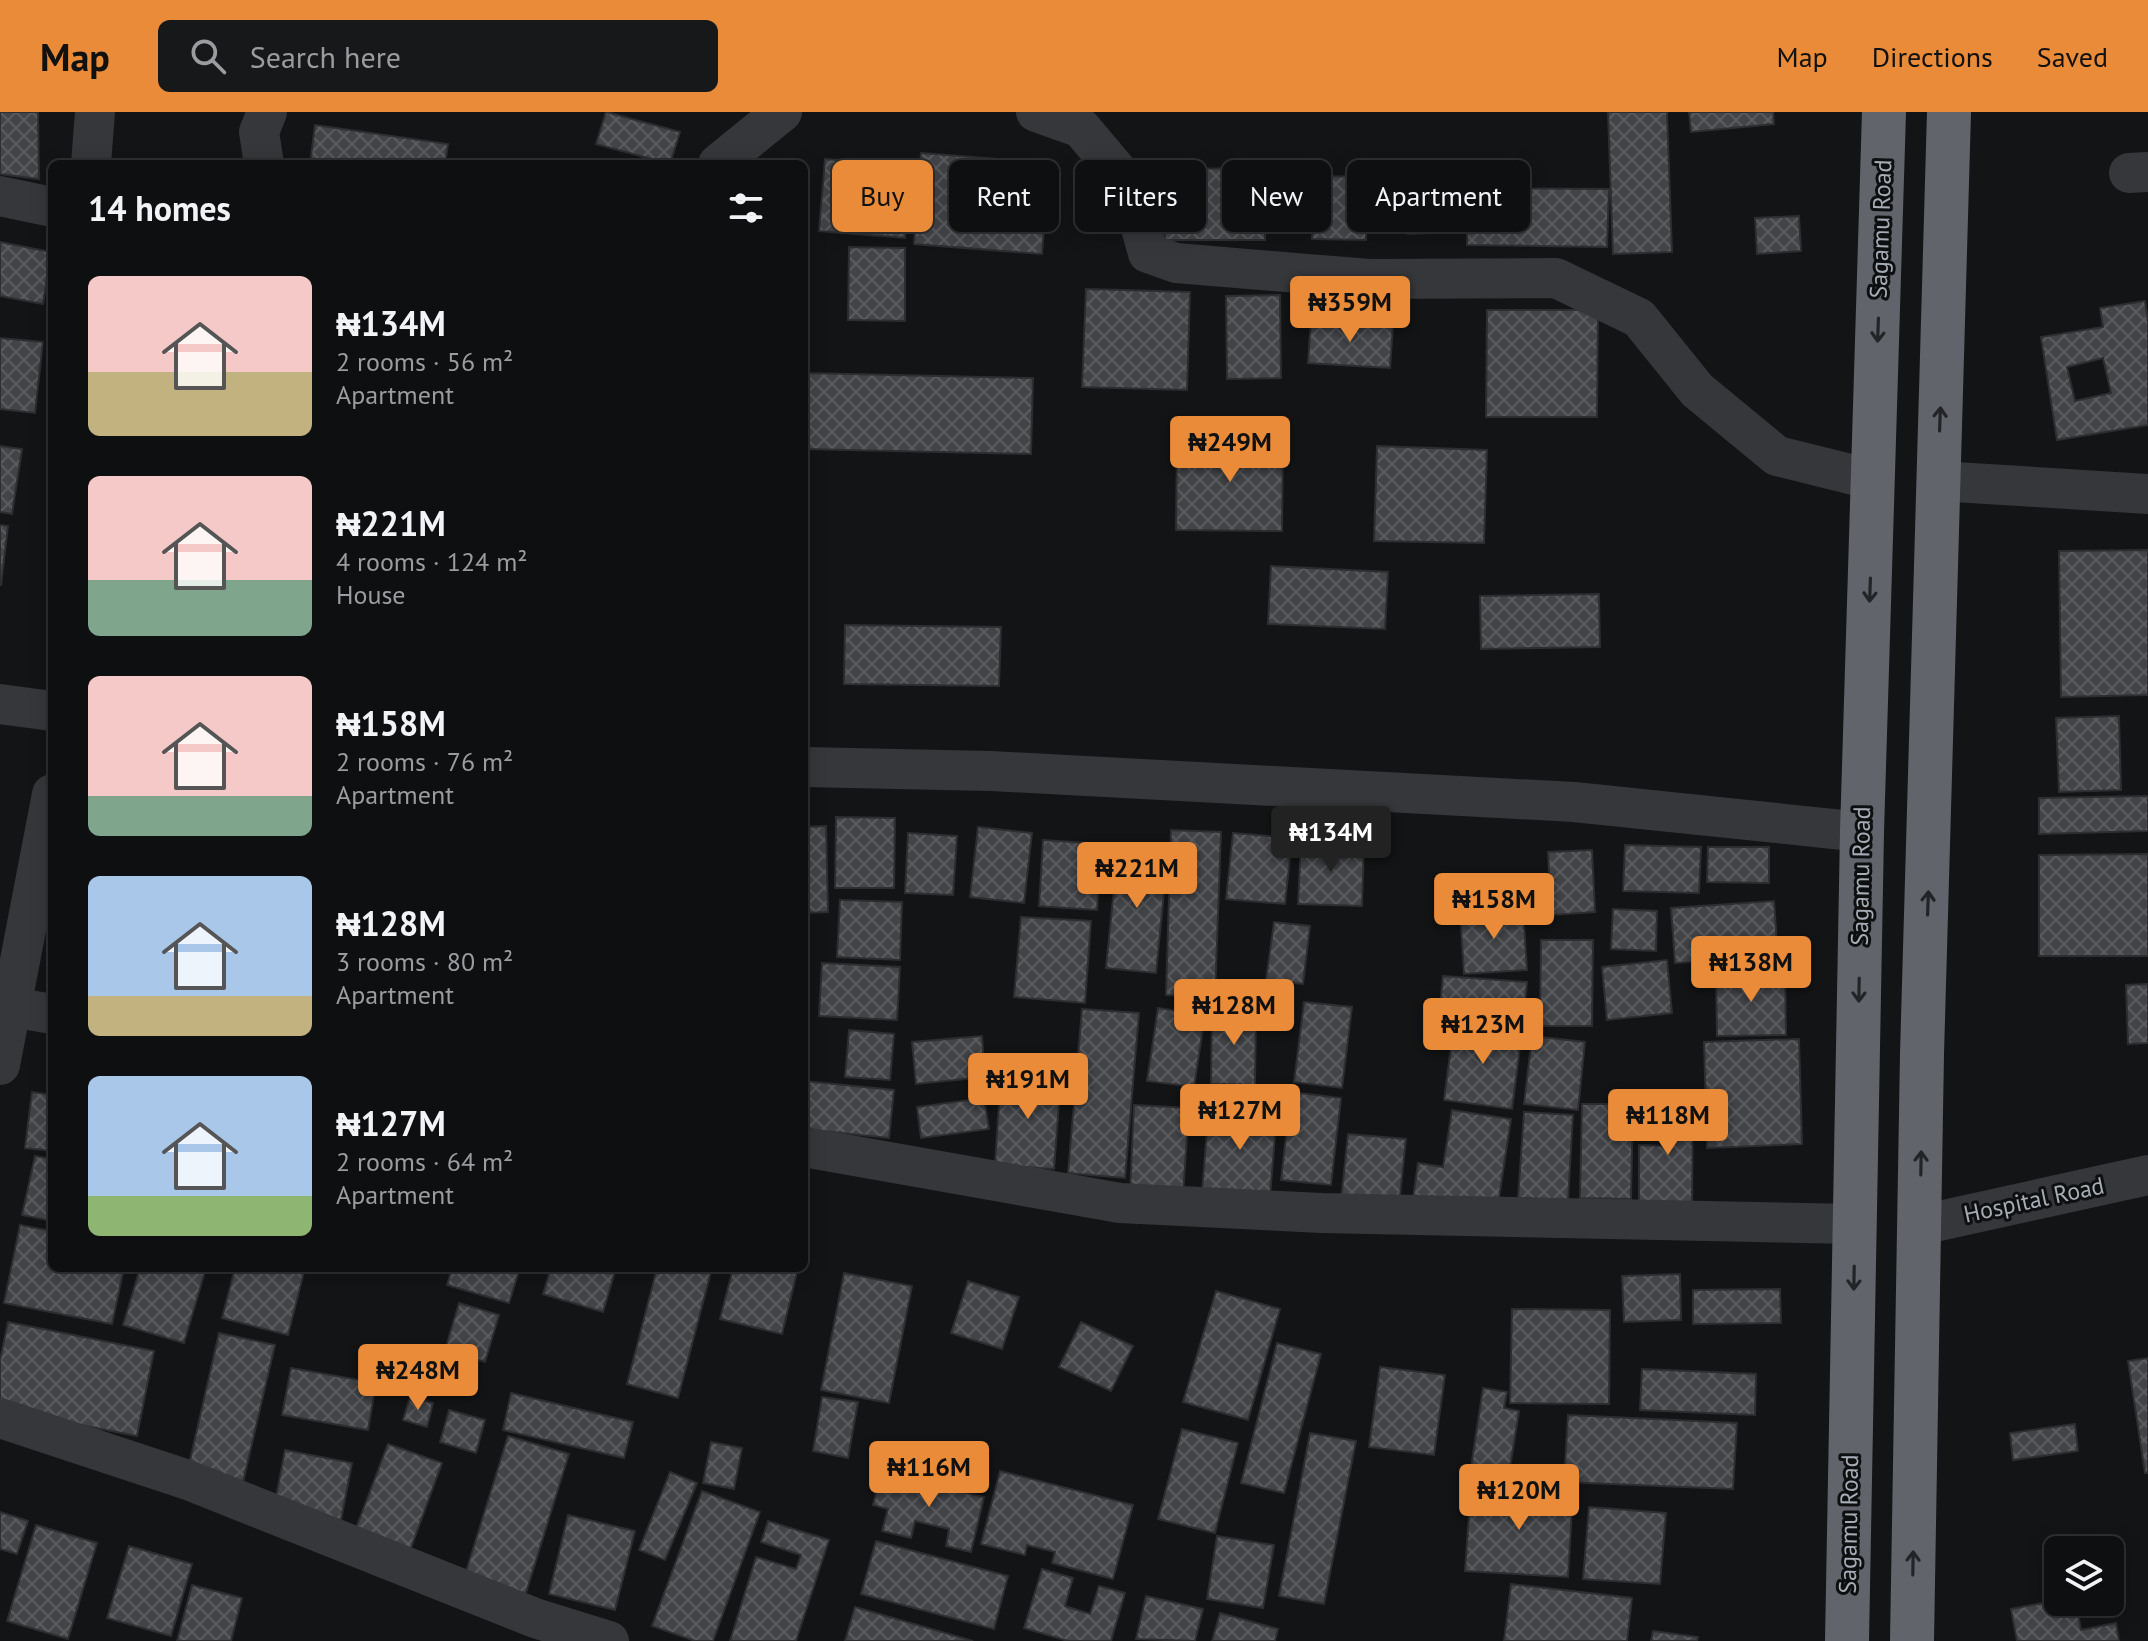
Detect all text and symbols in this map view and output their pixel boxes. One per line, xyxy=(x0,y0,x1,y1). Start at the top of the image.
search box xyxy=(158,20,718,92)
text: Map xyxy=(40,32,110,81)
icon: search xyxy=(186,34,230,78)
text: Search here xyxy=(250,37,401,76)
text: Map xyxy=(1777,38,1828,75)
text: Directions xyxy=(1872,38,1993,75)
text: Saved xyxy=(2037,38,2108,75)
street label: Sagamu Road xyxy=(1863,159,1898,299)
chip: Buy xyxy=(832,160,933,232)
chip: Rent xyxy=(949,160,1059,232)
chip: Filters xyxy=(1075,160,1206,232)
chip: New xyxy=(1222,160,1331,232)
chip: Apartment xyxy=(1347,160,1530,232)
text: 14 homes xyxy=(88,186,231,230)
icon: filters xyxy=(724,186,768,230)
pin: ₦359M xyxy=(1294,276,1406,344)
text: ₦359M xyxy=(1308,285,1392,318)
text: ₦134M xyxy=(336,301,446,345)
icon: home xyxy=(152,308,248,404)
one-way arrow xyxy=(1871,316,1886,343)
text: 2 rooms · 56 m² xyxy=(336,345,513,378)
text: Apartment xyxy=(336,378,454,411)
one-way arrow xyxy=(1933,406,1948,433)
pin: ₦249M xyxy=(1174,416,1286,484)
text: ₦249M xyxy=(1188,425,1272,458)
text: ₦221M xyxy=(336,501,446,545)
icon: home xyxy=(152,508,248,604)
text: 4 rooms · 124 m² xyxy=(336,545,528,578)
one-way arrow xyxy=(1863,576,1878,603)
text: House xyxy=(336,578,406,611)
text: ₦158M xyxy=(336,701,446,745)
icon: home xyxy=(152,708,248,804)
text: 2 rooms · 76 m² xyxy=(336,745,513,778)
text: Apartment xyxy=(336,778,454,811)
pin: ₦134M xyxy=(1275,806,1387,874)
street label: Sagamu Road xyxy=(1844,806,1877,946)
text: ₦134M xyxy=(1289,815,1373,848)
pin: ₦221M xyxy=(1081,842,1193,910)
text: ₦221M xyxy=(1095,851,1179,884)
pin: ₦158M xyxy=(1438,873,1550,941)
text: ₦158M xyxy=(1452,882,1536,915)
one-way arrow xyxy=(1920,890,1935,917)
text: ₦128M xyxy=(336,901,446,945)
icon: home xyxy=(152,908,248,1004)
pin: ₦138M xyxy=(1695,936,1807,1004)
text: 3 rooms · 80 m² xyxy=(336,945,513,978)
text: ₦138M xyxy=(1709,945,1793,978)
one-way arrow xyxy=(1851,976,1866,1003)
text: Apartment xyxy=(336,978,454,1011)
pin: ₦128M xyxy=(1178,979,1290,1047)
text: ₦128M xyxy=(1192,988,1276,1021)
pin: ₦123M xyxy=(1427,998,1539,1066)
text: ₦123M xyxy=(1441,1007,1525,1040)
pin: ₦191M xyxy=(972,1053,1084,1121)
text: ₦191M xyxy=(986,1062,1070,1095)
pin: ₦127M xyxy=(1184,1084,1296,1152)
pin: ₦118M xyxy=(1612,1089,1724,1157)
text: ₦127M xyxy=(1198,1093,1282,1126)
text: ₦118M xyxy=(1626,1098,1710,1131)
text: ₦127M xyxy=(336,1101,446,1145)
icon: home xyxy=(152,1108,248,1204)
text: 2 rooms · 64 m² xyxy=(336,1145,513,1178)
one-way arrow xyxy=(1913,1150,1929,1177)
street label: Hospital Road xyxy=(1961,1170,2107,1230)
text: Apartment xyxy=(336,1178,454,1211)
one-way arrow xyxy=(1847,1264,1862,1291)
pin: ₦248M xyxy=(362,1344,474,1412)
text: ₦248M xyxy=(376,1353,460,1386)
pin: ₦116M xyxy=(873,1441,985,1509)
text: ₦116M xyxy=(887,1450,971,1483)
street label: Sagamu Road xyxy=(1832,1454,1865,1594)
pin: ₦120M xyxy=(1463,1464,1575,1532)
text: ₦120M xyxy=(1477,1473,1561,1506)
map controls xyxy=(2044,1536,2124,1616)
button: layers xyxy=(2044,1536,2124,1616)
one-way arrow xyxy=(1905,1550,1921,1577)

